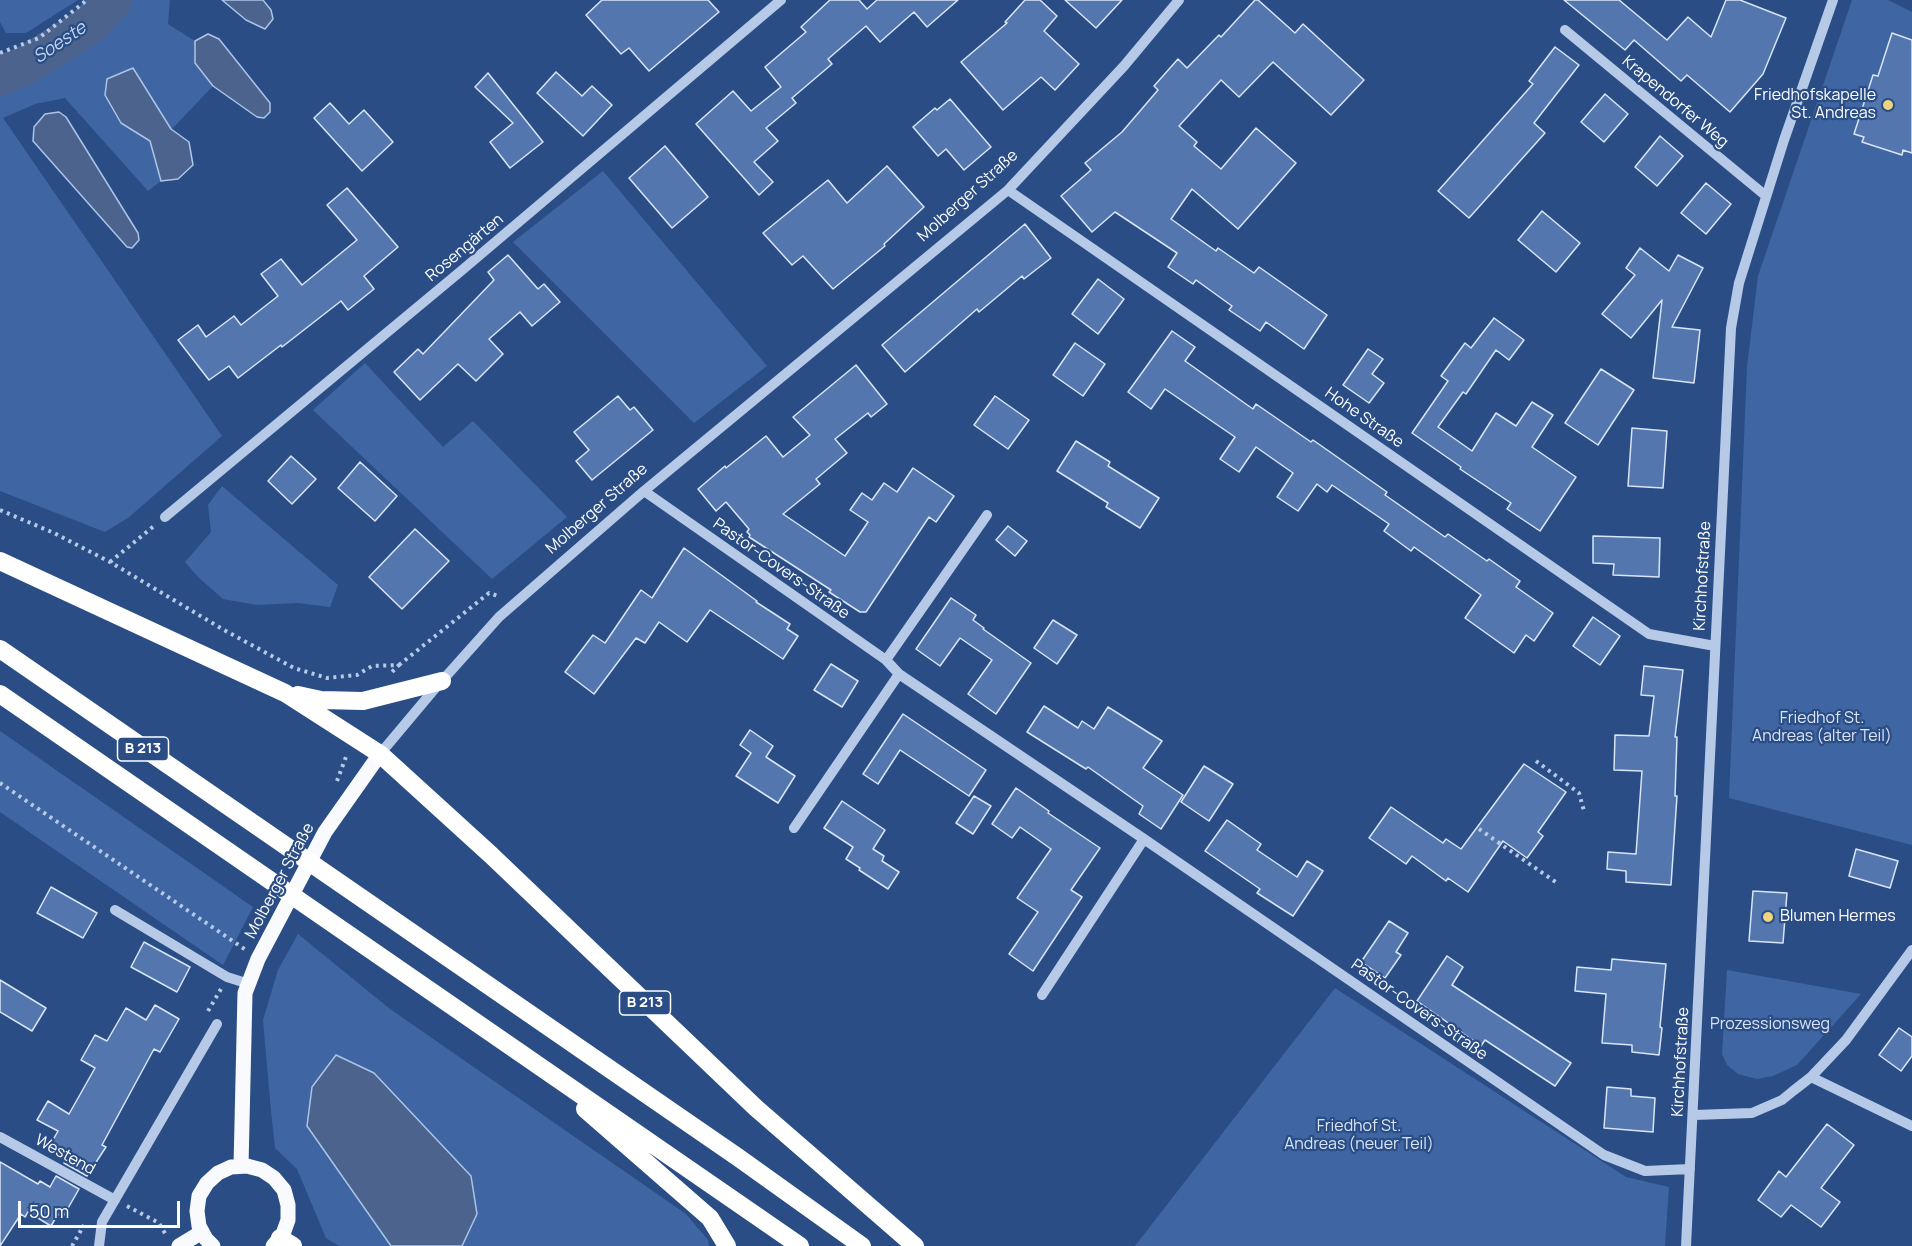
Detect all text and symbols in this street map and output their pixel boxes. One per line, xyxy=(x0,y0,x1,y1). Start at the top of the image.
water label: Soeste xyxy=(29,18,91,68)
street label: Krapendorfer Weg xyxy=(1618,52,1732,152)
place label: Friedhofskapelle St. Andreas xyxy=(1754,86,1876,124)
marker: Friedhofskapelle St. Andreas xyxy=(1881,98,1895,112)
street label: Molberger Straße xyxy=(914,146,1022,246)
street label: Rosengärten xyxy=(422,210,508,286)
street label: Hohe Straße xyxy=(1321,384,1407,452)
street label: Molberger Straße xyxy=(542,460,652,558)
street label: Pastor-Covers-Straße xyxy=(709,515,853,623)
street label: Kirchhofstraße xyxy=(1691,521,1715,631)
park label: Friedhof St. Andreas (alter Teil) xyxy=(1752,709,1892,747)
road number: B 213 xyxy=(118,737,168,761)
street label: Molberger Straße xyxy=(241,820,319,942)
place label: Blumen Hermes xyxy=(1780,907,1896,927)
marker: Blumen Hermes xyxy=(1761,910,1775,924)
street label: Pastor-Covers-Straße xyxy=(1347,956,1491,1064)
road number: B 213 xyxy=(620,991,670,1015)
street label: Kirchhofstraße xyxy=(1669,1007,1693,1117)
park label: Prozessionsweg xyxy=(1710,1015,1830,1035)
park label: Friedhof St. Andreas (neuer Teil) xyxy=(1284,1117,1434,1155)
street label: Westend xyxy=(32,1131,98,1179)
scale bar xyxy=(21,1189,183,1227)
text: 50 m xyxy=(29,1199,69,1223)

